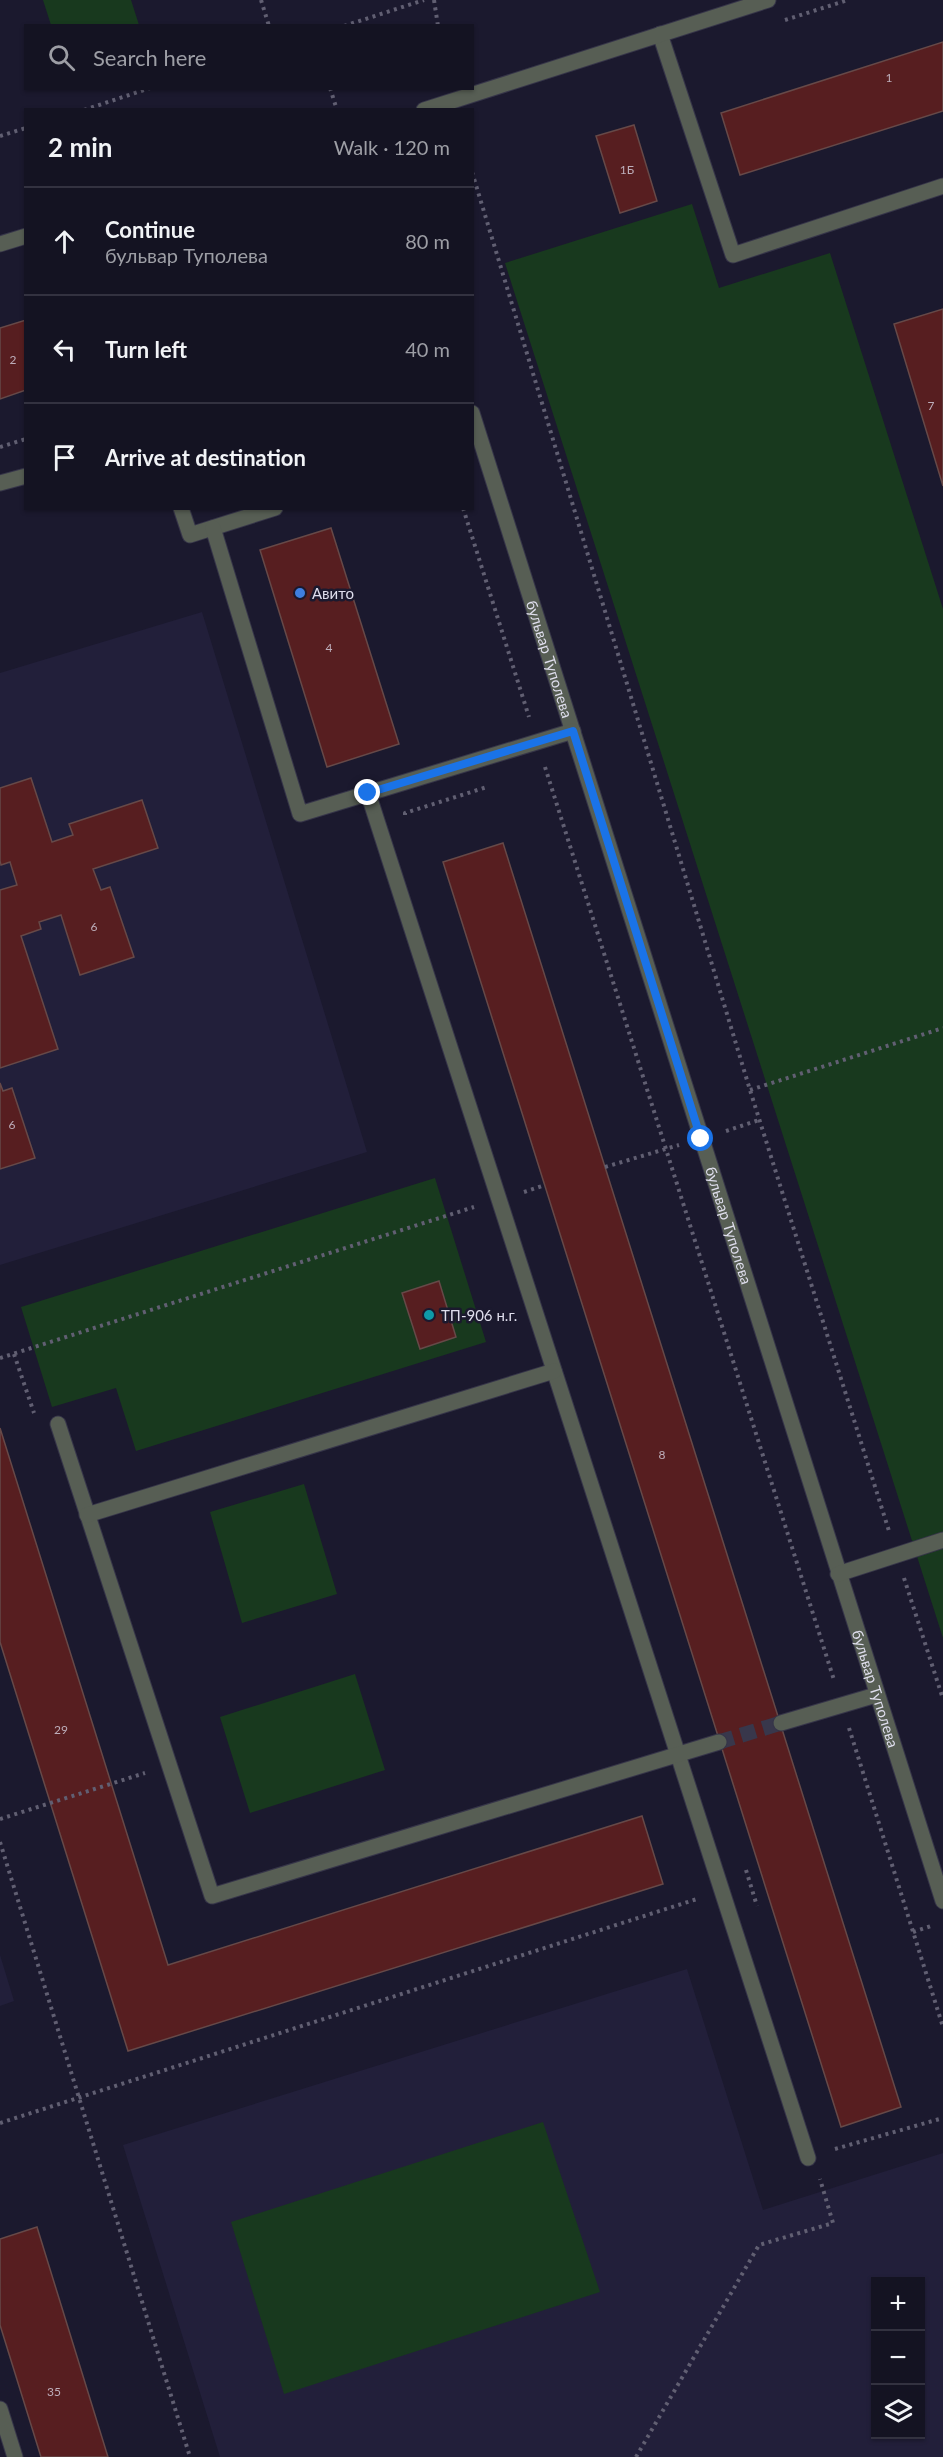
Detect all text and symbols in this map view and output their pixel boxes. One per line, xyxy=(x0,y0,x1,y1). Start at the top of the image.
search box xyxy=(24,24,474,90)
icon: search xyxy=(45,41,78,74)
text: Search here xyxy=(93,44,206,71)
house number: 1 xyxy=(886,70,893,85)
text: 2 min xyxy=(48,131,112,163)
text: Walk · 120 m xyxy=(334,135,450,159)
house number: 1Б xyxy=(620,162,634,177)
text: Continue xyxy=(105,216,195,243)
icon: ahead xyxy=(48,225,81,258)
text: 80 m xyxy=(405,229,450,253)
text: бульвар Туполева xyxy=(105,243,268,267)
icon: left xyxy=(48,333,81,366)
text: Turn left xyxy=(105,336,187,363)
text: 40 m xyxy=(405,337,450,361)
house number: 2 xyxy=(10,352,17,367)
house number: 7 xyxy=(928,398,935,413)
icon: arrive xyxy=(48,441,81,474)
text: Arrive at destination xyxy=(105,444,306,471)
place label: Авито xyxy=(312,584,354,602)
marker: Авито xyxy=(293,586,307,600)
street label: бульвар Туполева xyxy=(523,598,577,720)
house number: 4 xyxy=(326,640,333,655)
route end xyxy=(354,779,380,805)
house number: 6 xyxy=(91,919,98,934)
house number: 6 xyxy=(9,1117,16,1132)
route start xyxy=(687,1125,713,1151)
street label: бульвар Туполева xyxy=(702,1164,756,1286)
place label: ТП-906 н.г. xyxy=(441,1306,517,1324)
marker: ТП-906 н.г. xyxy=(422,1308,436,1322)
house number: 8 xyxy=(659,1447,666,1462)
street label: бульвар Туполева xyxy=(849,1628,903,1750)
house number: 29 xyxy=(54,1722,68,1737)
map controls xyxy=(871,2277,925,2439)
button: + xyxy=(871,2277,925,2331)
button: − xyxy=(871,2331,925,2385)
house number: 35 xyxy=(47,2384,61,2399)
button: layers xyxy=(871,2385,925,2439)

